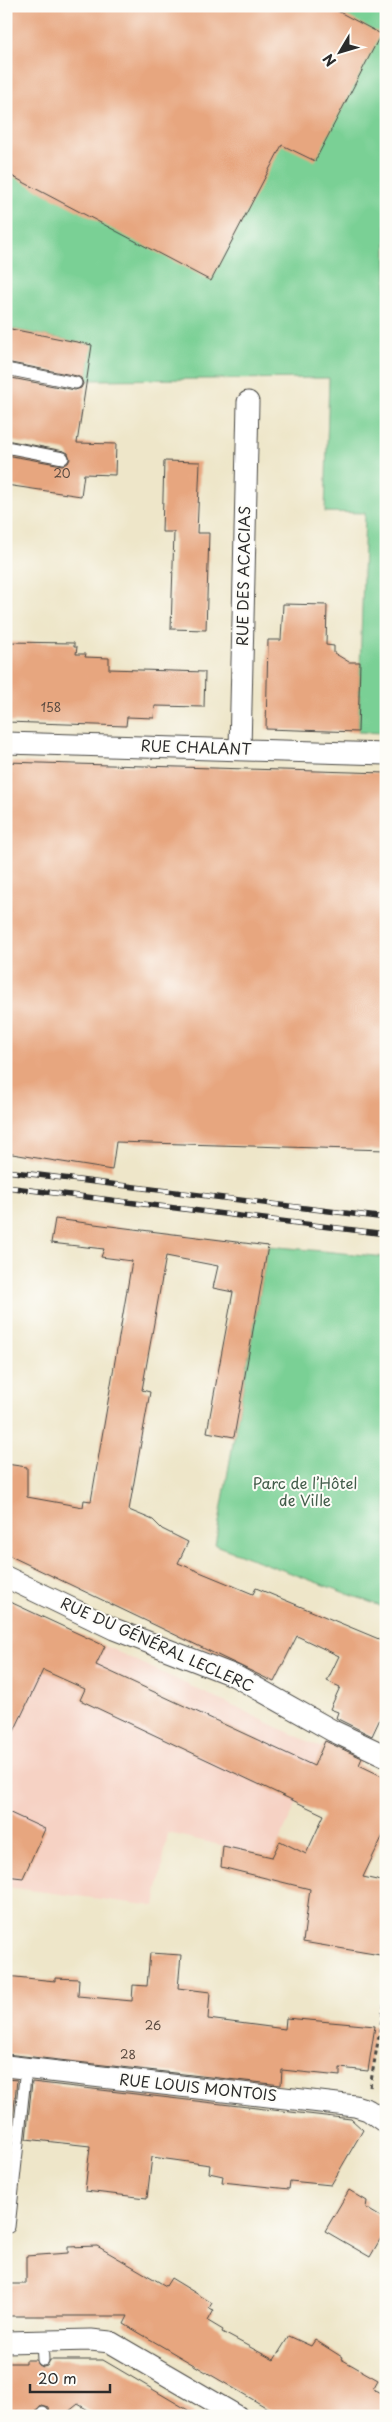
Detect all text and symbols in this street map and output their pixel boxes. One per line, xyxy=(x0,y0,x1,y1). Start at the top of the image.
north arrow xyxy=(314,28,364,78)
text: N xyxy=(318,49,341,71)
house number: 20 xyxy=(53,464,71,482)
street label: RUE DES ACACIAS xyxy=(230,506,255,646)
house number: 158 xyxy=(41,698,61,716)
street label: RUE CHALANT xyxy=(140,733,253,760)
park label: Parc de l’Hôtel de Ville xyxy=(253,1471,357,1511)
street label: RUE DU GÉNÉRAL LECLERC xyxy=(57,1591,258,1697)
house number: 26 xyxy=(145,2016,161,2034)
house number: 28 xyxy=(120,2045,136,2063)
street label: RUE LOUIS MONTOIS xyxy=(118,2067,278,2106)
scale bar xyxy=(30,2362,110,2394)
text: 20 m xyxy=(38,2366,77,2389)

